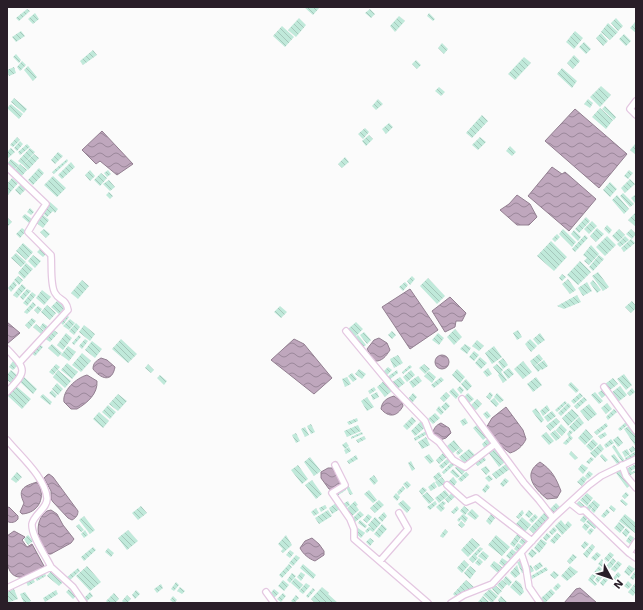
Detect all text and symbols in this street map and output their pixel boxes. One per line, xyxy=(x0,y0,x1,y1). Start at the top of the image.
north arrow xyxy=(591,558,631,598)
text: N xyxy=(611,577,626,591)

